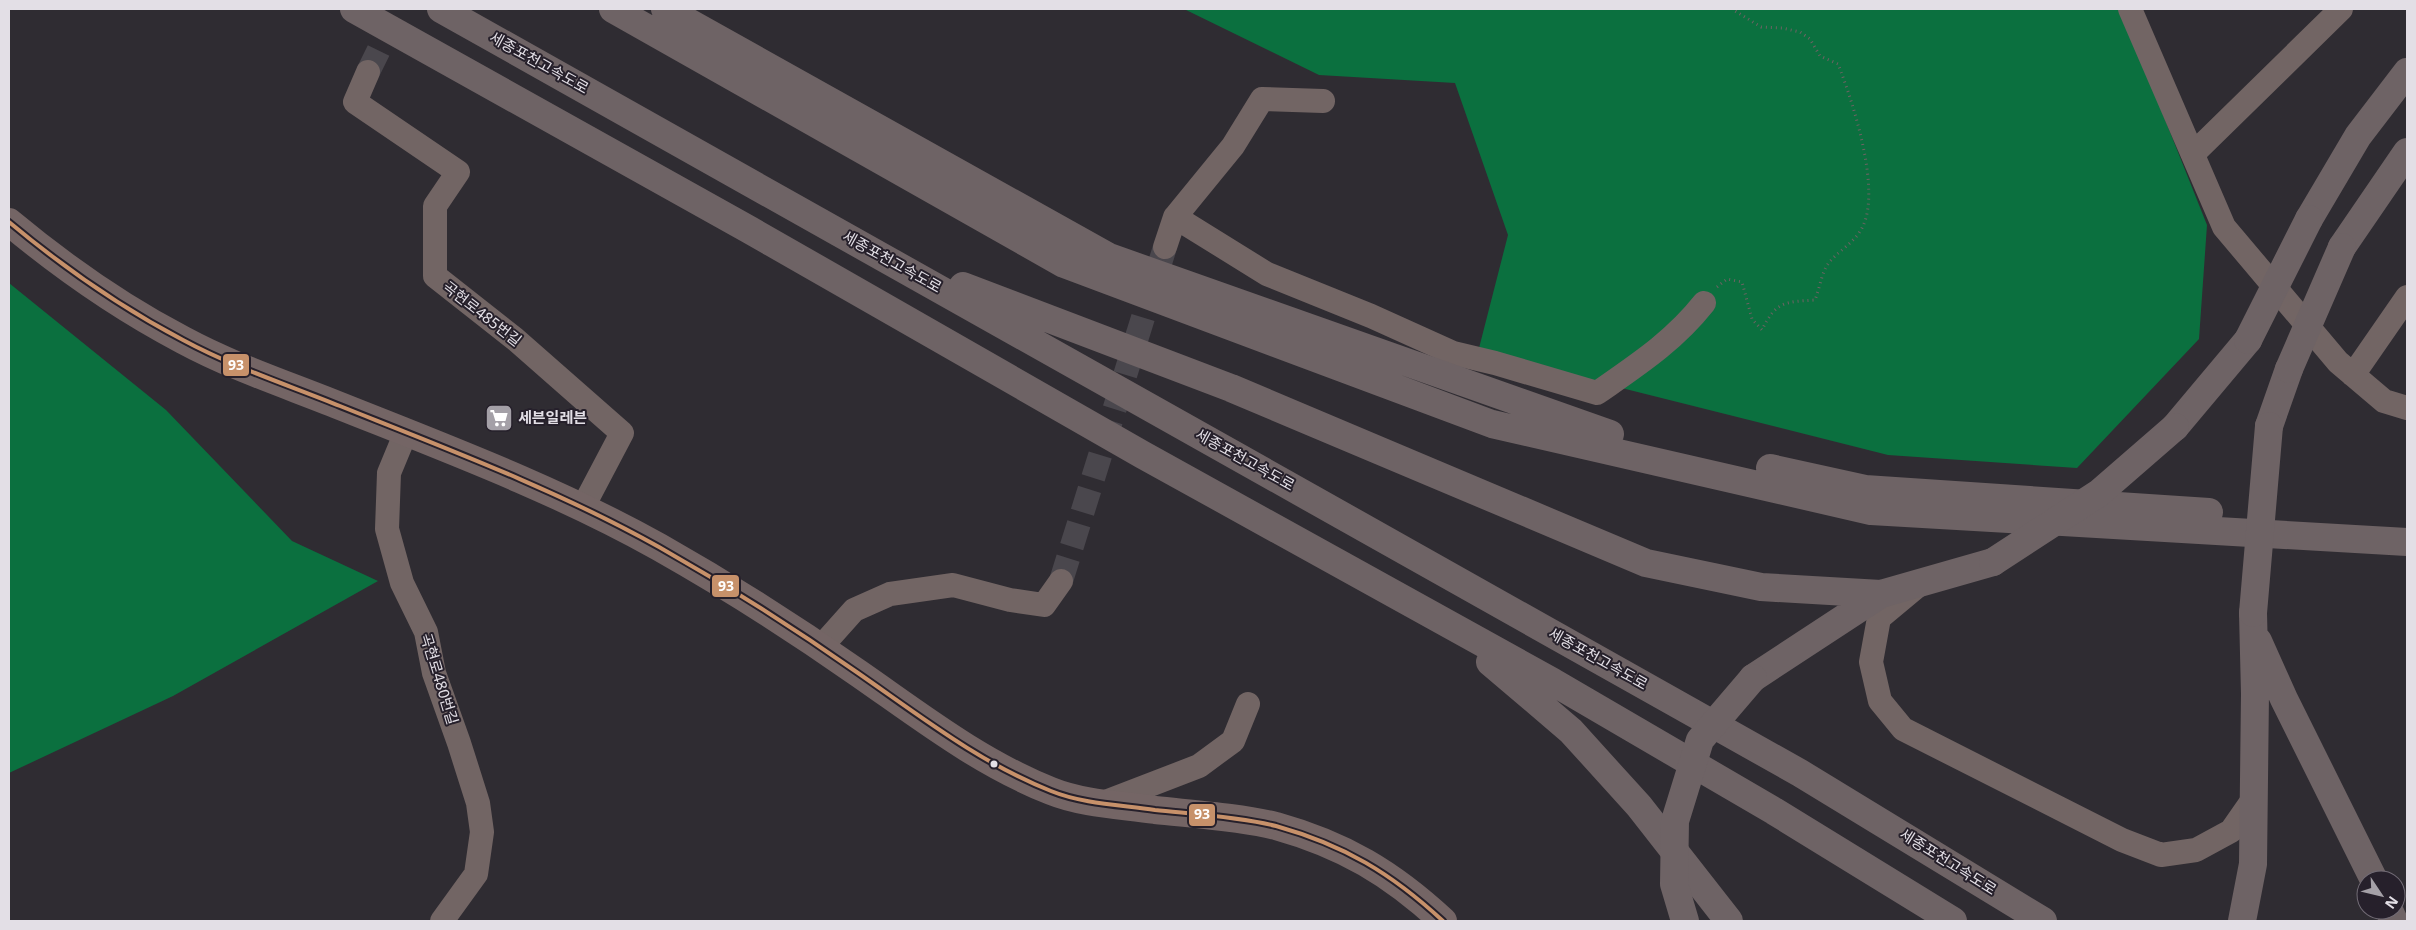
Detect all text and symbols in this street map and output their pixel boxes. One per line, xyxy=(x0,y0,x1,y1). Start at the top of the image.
street label: 세종포천고속도로 xyxy=(486,27,593,98)
street label: 세종포천고속도로 xyxy=(839,226,946,297)
street label: 곡현로485번길 xyxy=(439,276,526,350)
line badge: 93 xyxy=(222,353,250,377)
text: 93 xyxy=(228,355,244,374)
supermarket icon: 세븐일레븐 xyxy=(484,403,514,433)
place label: 세븐일레븐 xyxy=(518,407,587,427)
street label: 세종포천고속도로 xyxy=(1192,424,1299,495)
line badge: 93 xyxy=(711,574,740,598)
text: 93 xyxy=(718,576,734,595)
street label: 세종포천고속도로 xyxy=(1545,623,1652,694)
street label: 곡현로480번길 xyxy=(417,630,463,727)
unlabelled marker xyxy=(989,759,999,769)
line badge: 93 xyxy=(1188,803,1216,827)
text: 93 xyxy=(1194,804,1210,823)
street label: 세종포천고속도로 xyxy=(1896,823,2001,899)
north arrow xyxy=(2356,870,2406,920)
text: N xyxy=(2381,893,2403,913)

